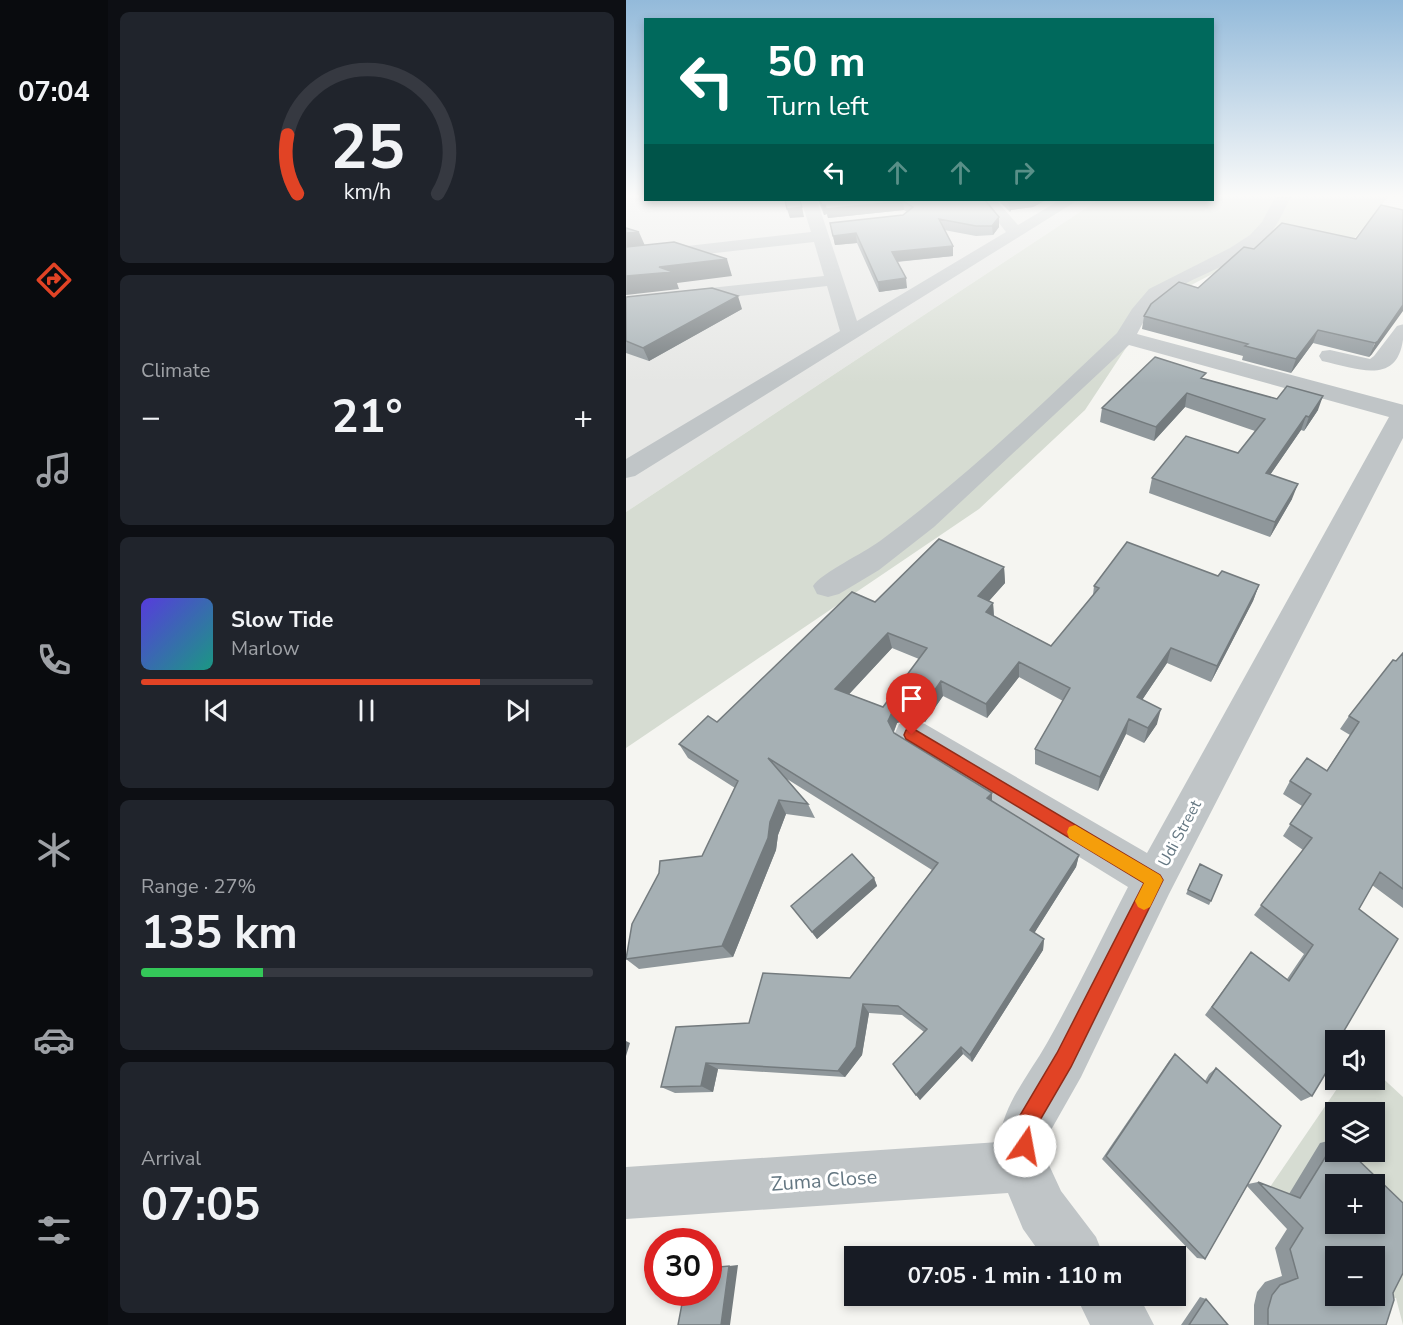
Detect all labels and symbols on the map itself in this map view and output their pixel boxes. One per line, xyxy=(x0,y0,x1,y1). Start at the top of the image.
pin xyxy=(886,673,937,735)
street label: Udi Street xyxy=(1153,796,1207,871)
position arrow xyxy=(993,1114,1057,1178)
street label: Zuma Close xyxy=(770,1163,878,1198)
speed limit sign: 30 xyxy=(644,1228,722,1306)

